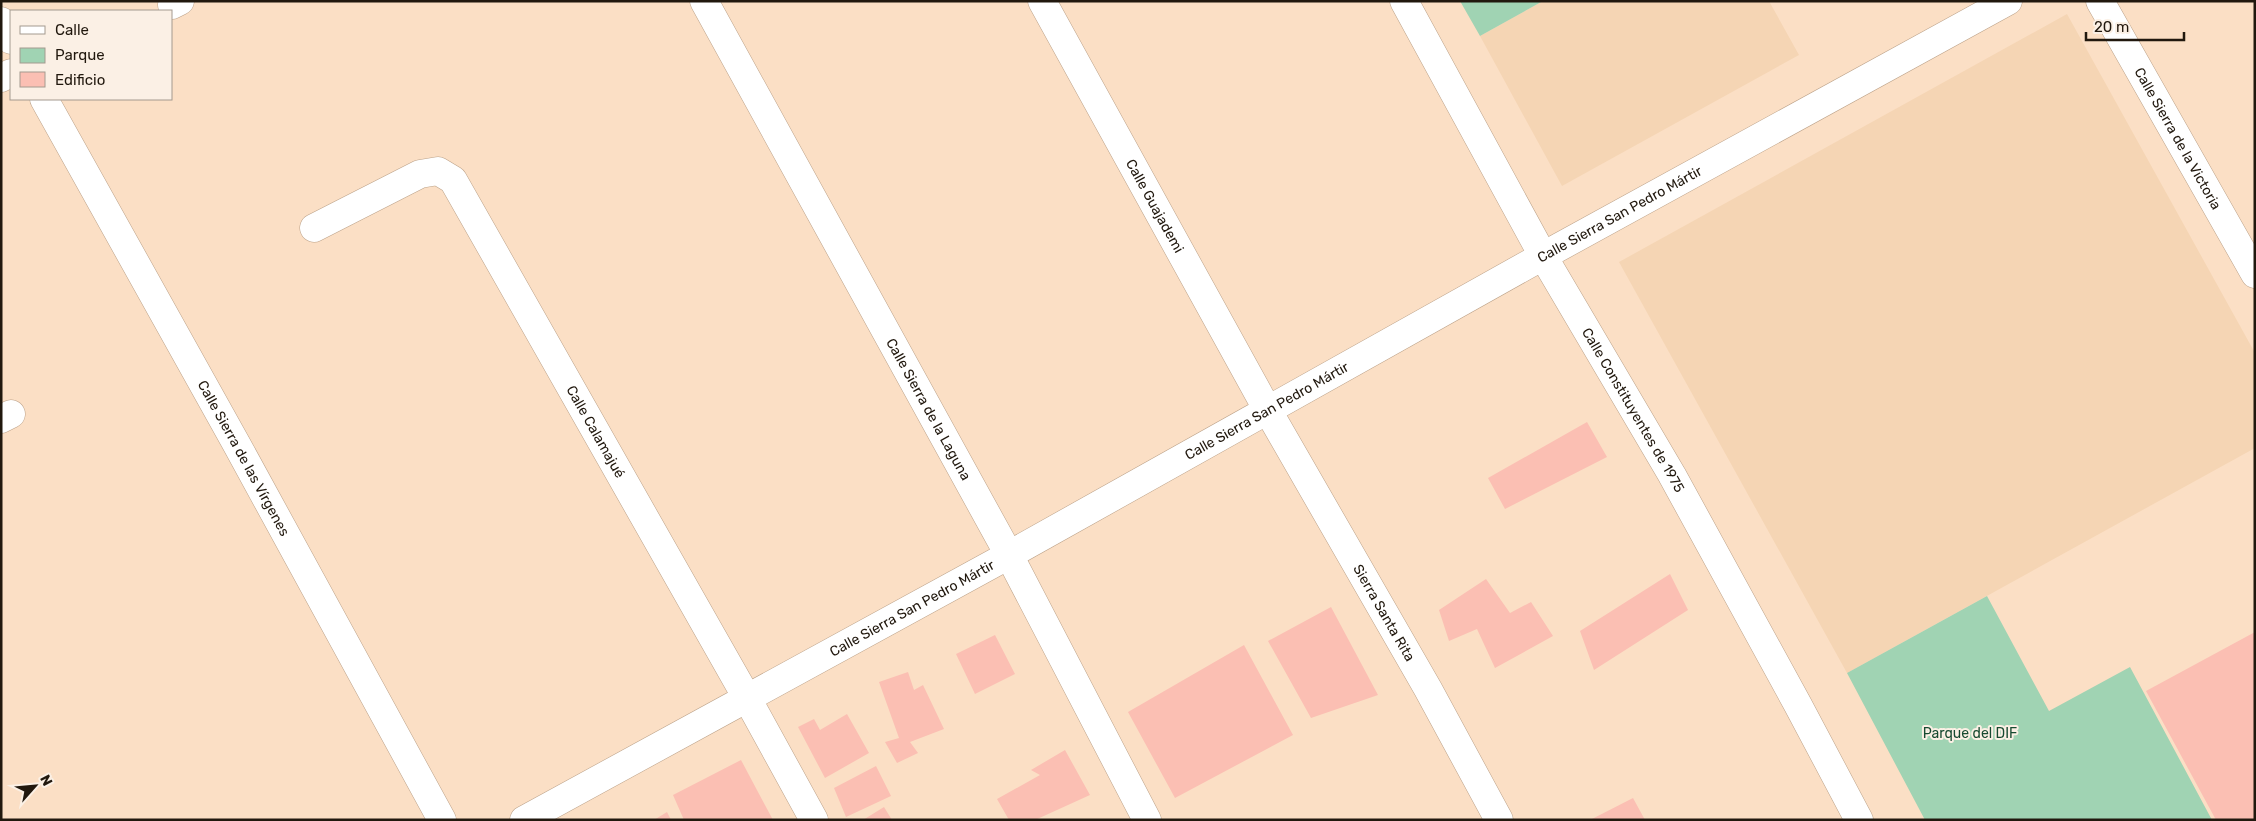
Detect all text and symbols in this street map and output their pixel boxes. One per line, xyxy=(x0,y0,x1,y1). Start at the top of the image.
legend xyxy=(10,10,172,100)
scale bar xyxy=(2086,10,2184,42)
text: 20 m xyxy=(2094,18,2129,36)
text: Calle xyxy=(55,21,89,39)
text: Parque xyxy=(55,46,105,64)
street label: Calle Sierra de la Victoria xyxy=(2131,64,2225,213)
text: Edificio xyxy=(55,71,105,89)
street label: Calle Guajademi xyxy=(1122,156,1188,256)
street label: Calle Sierra San Pedro Mártir xyxy=(1534,162,1705,266)
street label: Calle Constituyentes de 1975 xyxy=(1579,325,1688,495)
street label: Calle Sierra de la Laguna xyxy=(883,335,975,483)
street label: Calle Sierra San Pedro Mártir xyxy=(1182,358,1352,463)
street label: Calle Sierra de las Vírgenes xyxy=(194,377,294,539)
street label: Calle Calamajué xyxy=(563,382,629,481)
street label: Calle Sierra San Pedro Mártir xyxy=(826,556,998,660)
street label: Sierra Santa Rita xyxy=(1350,561,1419,664)
park label: Parque del DIF xyxy=(1923,725,2017,742)
north arrow xyxy=(10,761,60,811)
text: N xyxy=(36,772,56,789)

